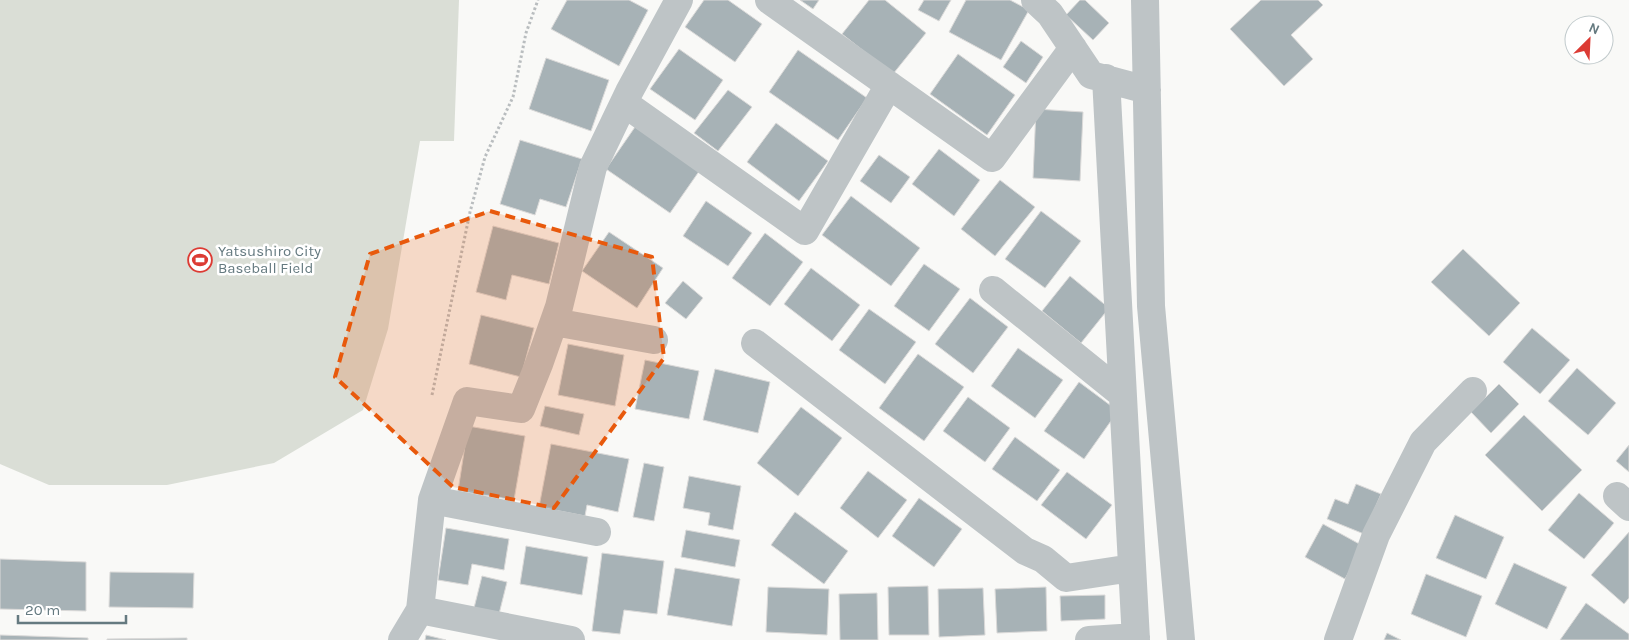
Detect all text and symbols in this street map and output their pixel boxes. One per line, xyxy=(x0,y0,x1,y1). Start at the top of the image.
north arrow xyxy=(1564,15,1614,65)
text: N xyxy=(1586,19,1602,38)
place label: Yatsushiro City Baseball Field xyxy=(218,242,321,277)
sports icon: Yatsushiro City Baseball Field xyxy=(187,247,213,273)
scale bar xyxy=(18,592,125,624)
text: 20 m xyxy=(25,601,60,619)

